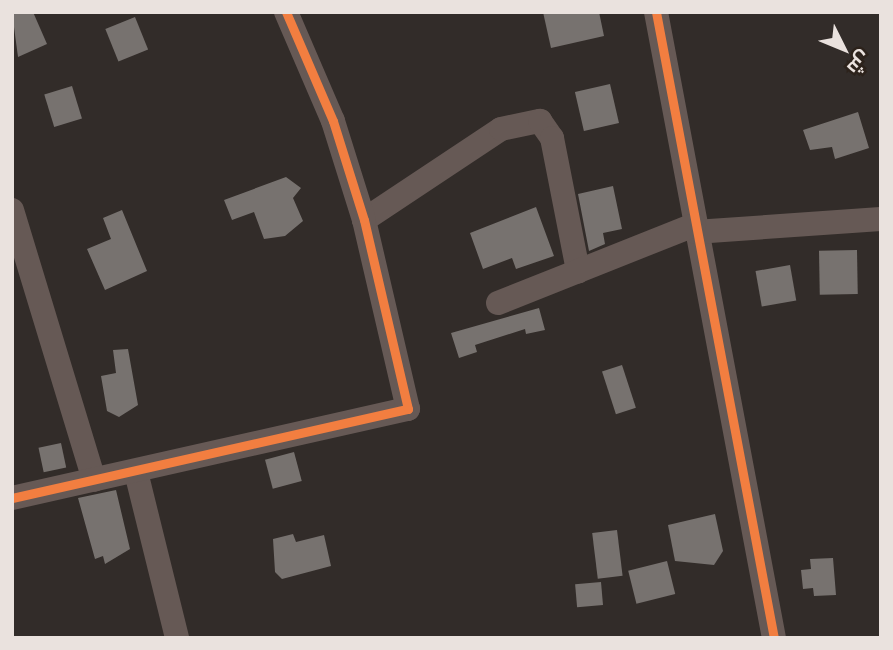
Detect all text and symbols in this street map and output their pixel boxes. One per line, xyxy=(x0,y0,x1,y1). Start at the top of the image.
north arrow xyxy=(809,14,879,84)
text: ش xyxy=(838,42,881,85)

